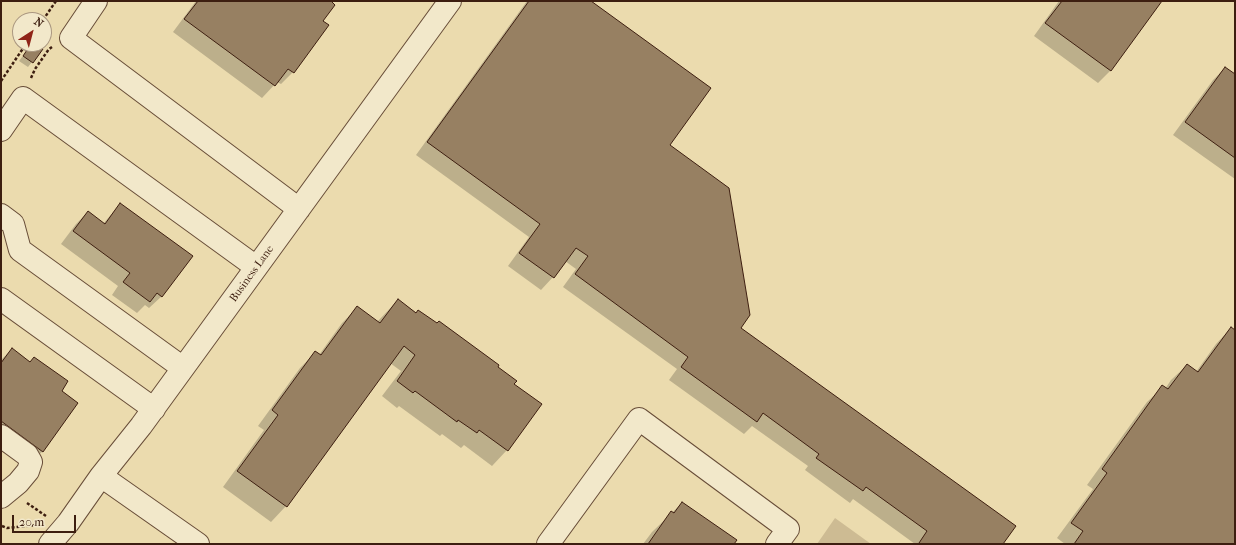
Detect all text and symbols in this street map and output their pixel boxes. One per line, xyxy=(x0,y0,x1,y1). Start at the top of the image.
north arrow xyxy=(12,12,52,52)
text: N xyxy=(32,15,46,30)
street label: Business Lane xyxy=(227,243,277,305)
scale bar xyxy=(14,507,78,533)
text: 20 m xyxy=(19,515,44,529)

